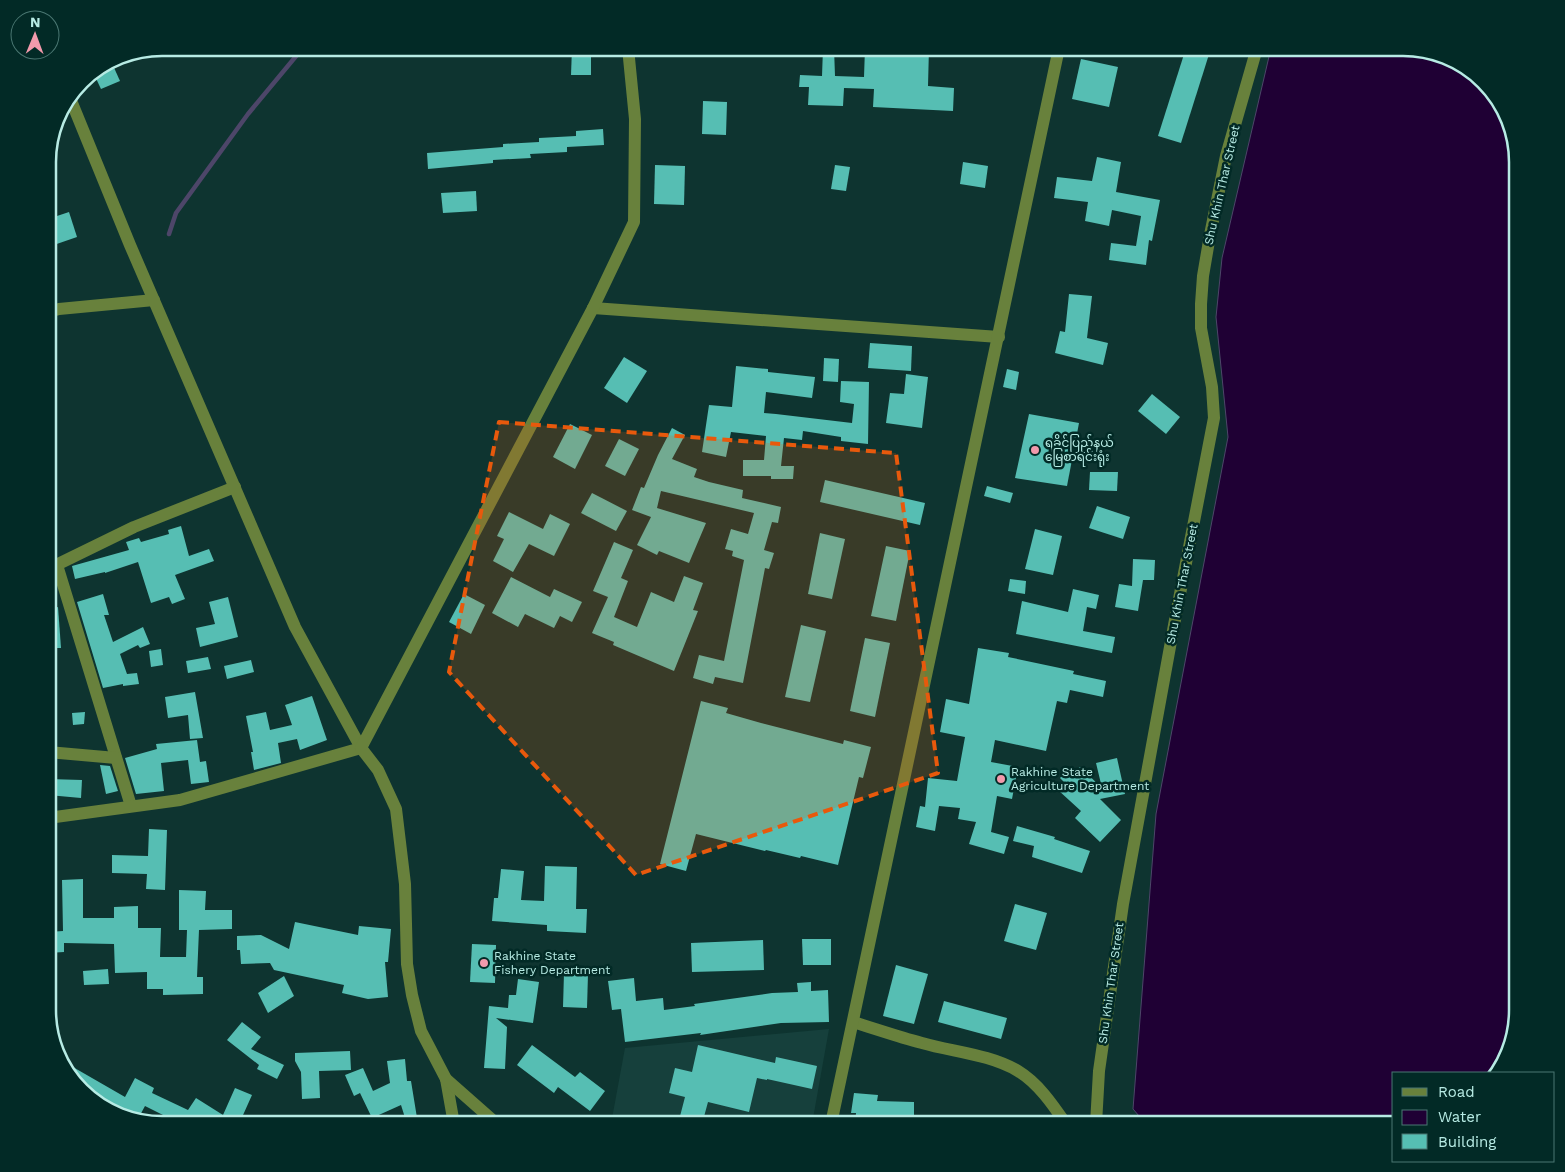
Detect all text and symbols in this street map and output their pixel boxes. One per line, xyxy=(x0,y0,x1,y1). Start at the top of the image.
north arrow xyxy=(10,10,60,60)
text: N xyxy=(30,14,41,30)
street label: Shu Khin Thar Street xyxy=(1201,124,1243,246)
place label: ရခိုင်ပြည်နယ် မြေစာရင်းရုံး xyxy=(1045,434,1114,467)
marker: ရခိုင်ပြည်နယ် မြေစာရင်းရုံး xyxy=(1029,444,1041,456)
street label: Shu Khin Thar Street xyxy=(1163,523,1201,645)
place label: Rakhine State Agriculture Department xyxy=(1011,765,1149,793)
marker: Rakhine State Agriculture Department xyxy=(995,773,1007,785)
street label: Shu Khin Thar Street xyxy=(1096,921,1126,1045)
place label: Rakhine State Fishery Department xyxy=(494,949,610,977)
marker: Rakhine State Fishery Department xyxy=(478,957,490,969)
legend xyxy=(1392,1072,1555,1162)
text: Road xyxy=(1438,1083,1475,1101)
text: Water xyxy=(1438,1108,1481,1126)
text: Building xyxy=(1438,1133,1496,1151)

